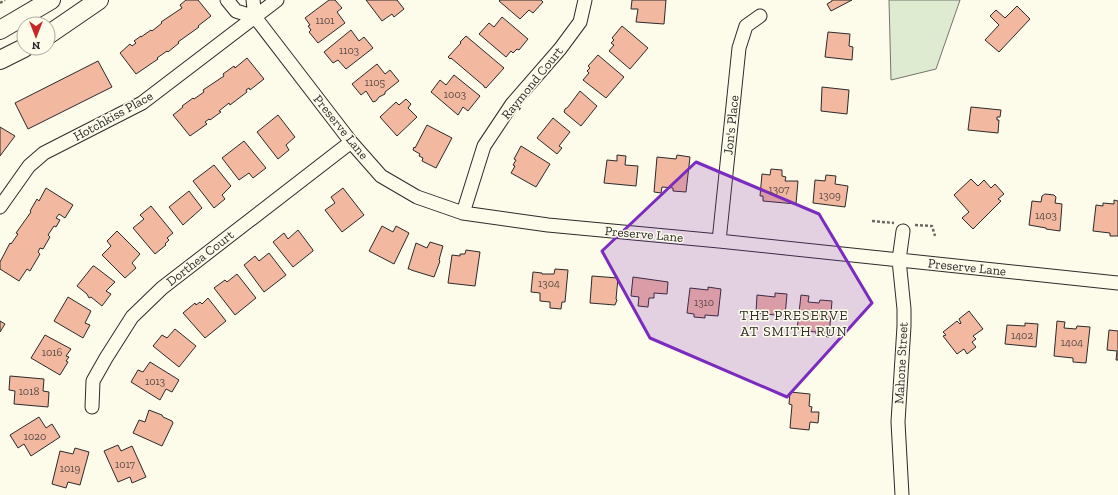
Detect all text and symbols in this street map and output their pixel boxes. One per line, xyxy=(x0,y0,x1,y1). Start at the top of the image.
house number: 1101 xyxy=(315,14,335,27)
north arrow xyxy=(16,16,56,56)
text: N xyxy=(31,39,40,52)
house number: 1103 xyxy=(339,44,359,57)
street label: Raymond Court xyxy=(498,44,566,122)
house number: 1105 xyxy=(365,76,386,89)
street label: Hotchkiss Place xyxy=(71,88,155,144)
house number: 1003 xyxy=(444,88,466,101)
street label: Preserve Lane xyxy=(310,92,372,162)
street label: Jon's Place xyxy=(720,94,742,156)
house number: 1307 xyxy=(768,183,790,196)
house number: 1309 xyxy=(819,189,841,202)
house number: 1403 xyxy=(1035,209,1057,222)
street label: Preserve Lane xyxy=(604,223,684,245)
street label: Dorthea Court xyxy=(163,227,237,289)
street label: Preserve Lane xyxy=(927,255,1007,279)
house number: 1304 xyxy=(538,277,560,290)
house number: 1310 xyxy=(694,296,714,309)
district label: THE PRESERVE AT SMITH RUN xyxy=(740,307,848,340)
street label: Mahone Street xyxy=(891,321,911,405)
house number: 1402 xyxy=(1011,329,1033,342)
house number: 1404 xyxy=(1061,336,1083,349)
house number: 1016 xyxy=(42,346,62,359)
house number: 1013 xyxy=(145,375,165,388)
house number: 1018 xyxy=(19,385,39,398)
house number: 1020 xyxy=(24,430,46,443)
house number: 1017 xyxy=(115,458,135,471)
house number: 1019 xyxy=(60,462,80,475)

